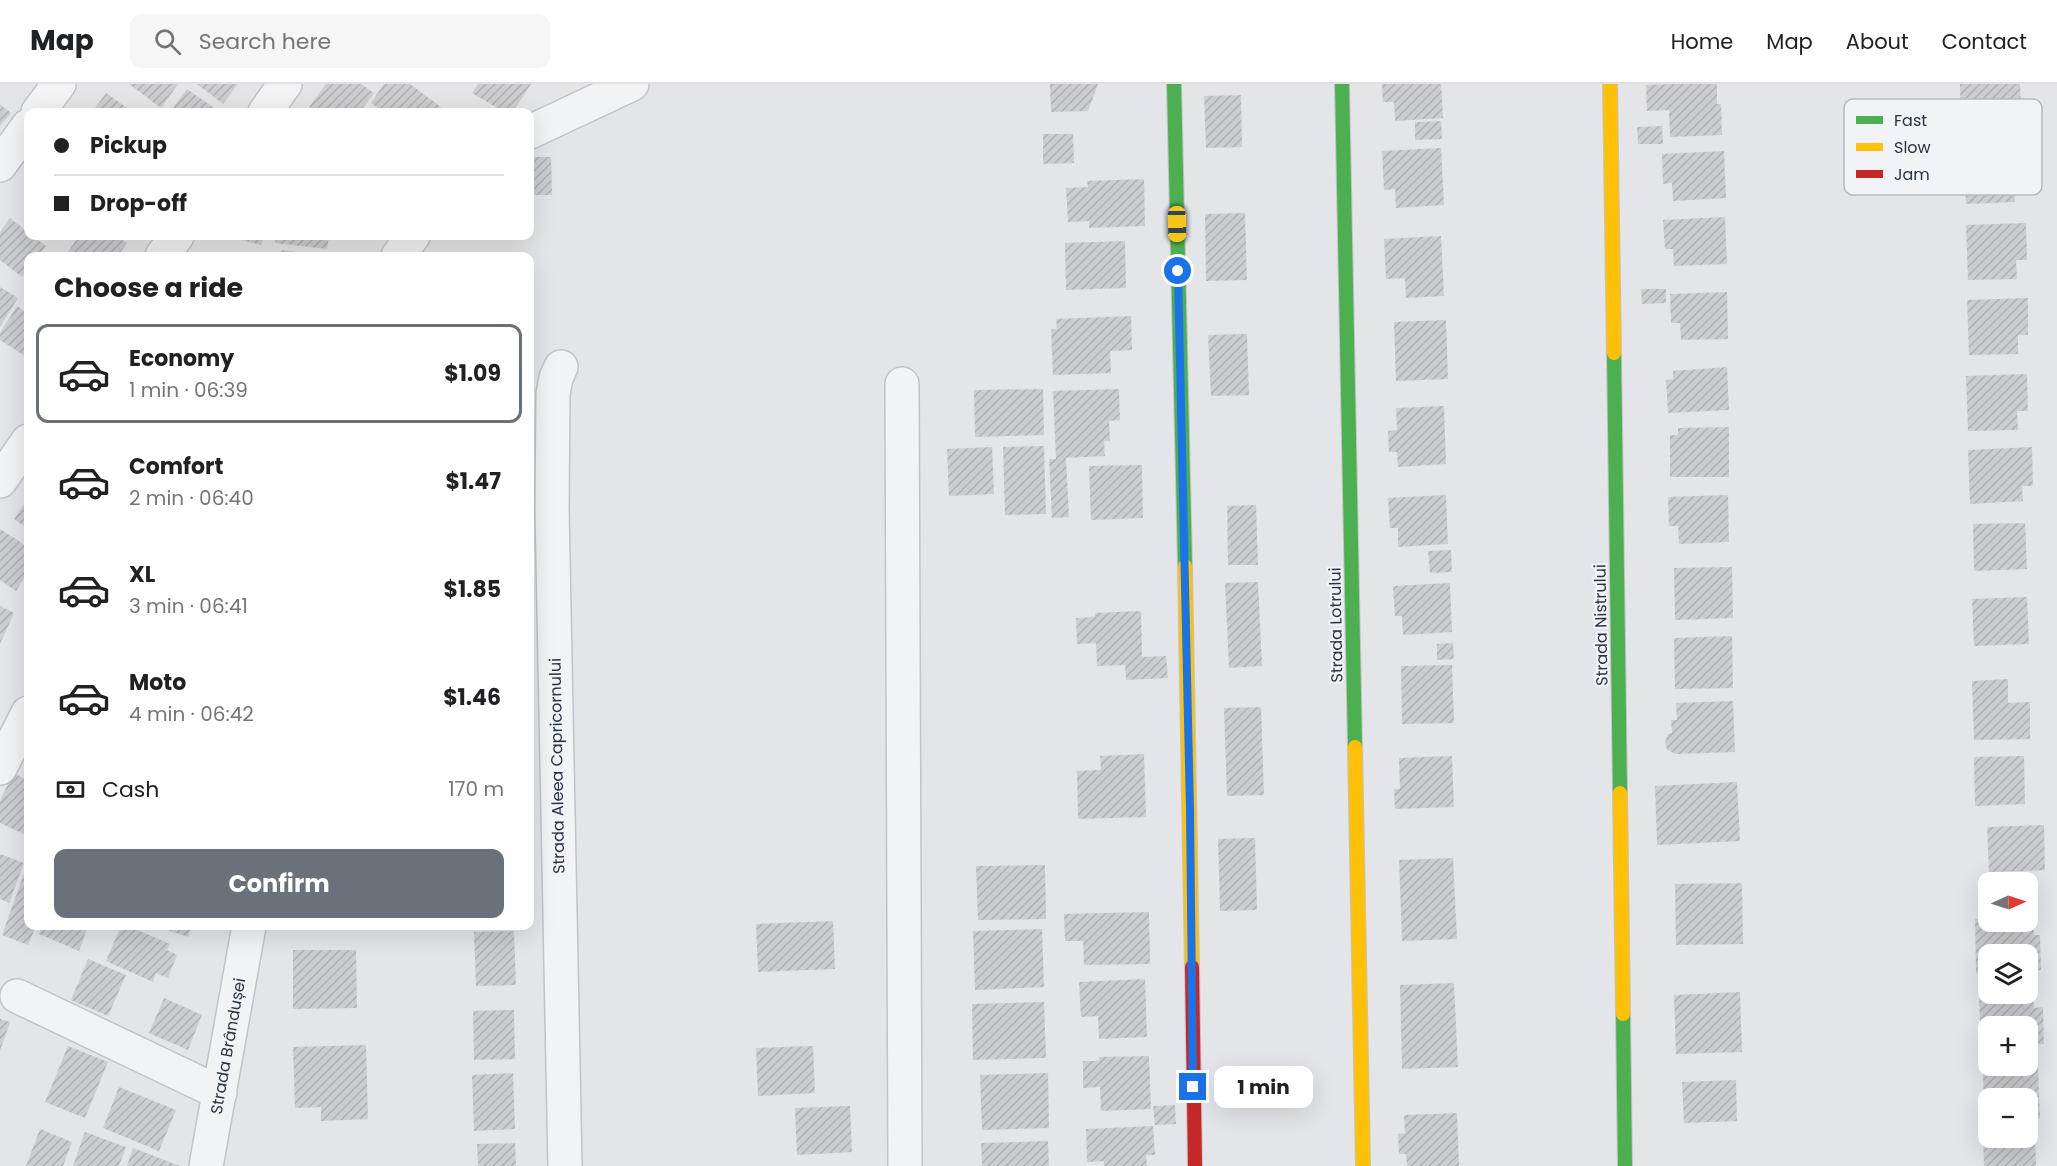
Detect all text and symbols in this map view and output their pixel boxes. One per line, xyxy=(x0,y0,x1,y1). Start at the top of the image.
search box xyxy=(130,14,550,68)
text: Map xyxy=(30,21,94,60)
icon: search xyxy=(151,25,184,58)
text: Search here xyxy=(199,26,331,57)
text: Home xyxy=(1671,27,1733,56)
text: Map xyxy=(1766,27,1813,56)
text: About xyxy=(1846,27,1909,56)
text: Contact xyxy=(1942,27,2027,56)
legend xyxy=(1844,99,2042,195)
text: Fast xyxy=(1894,109,1927,132)
text: Pickup xyxy=(90,130,167,161)
text: Slow xyxy=(1894,136,1931,159)
text: Jam xyxy=(1894,163,1930,186)
text: Drop-off xyxy=(90,188,187,219)
car xyxy=(1168,206,1186,242)
route start xyxy=(1164,257,1191,284)
text: Choose a ride xyxy=(54,269,243,306)
text: Economy xyxy=(129,343,234,374)
icon: car xyxy=(57,347,111,401)
text: $1.09 xyxy=(444,358,501,389)
text: 1 min · 06:39 xyxy=(129,376,248,404)
text: Comfort xyxy=(129,451,223,482)
icon: car xyxy=(57,455,111,509)
text: $1.47 xyxy=(445,466,501,497)
text: 2 min · 06:40 xyxy=(129,484,254,512)
text: XL xyxy=(129,559,155,590)
icon: car xyxy=(57,563,111,617)
street label: Strada Nistrului xyxy=(1588,564,1614,686)
street label: Strada Lotrului xyxy=(1323,567,1349,683)
text: $1.85 xyxy=(443,574,501,605)
text: 3 min · 06:41 xyxy=(129,592,248,620)
street label: Strada Aleea Capricornului xyxy=(544,658,570,874)
text: Moto xyxy=(129,667,186,698)
icon: car xyxy=(57,671,111,725)
text: $1.46 xyxy=(443,682,501,713)
text: 4 min · 06:42 xyxy=(129,700,254,728)
icon: cash xyxy=(54,773,87,806)
text: Cash xyxy=(102,774,159,805)
text: 170 m xyxy=(448,775,504,803)
button: Confirm xyxy=(54,849,504,918)
north arrow xyxy=(1978,872,2038,932)
map controls xyxy=(1978,872,2038,1148)
button: layers xyxy=(1978,944,2038,1004)
street label: Strada Brândușei xyxy=(205,976,251,1116)
button: + xyxy=(1978,1016,2038,1076)
callout: 1 min xyxy=(1214,1066,1313,1108)
route end xyxy=(1179,1073,1206,1100)
text: 1 min xyxy=(1237,1073,1290,1101)
button: − xyxy=(1978,1088,2038,1148)

